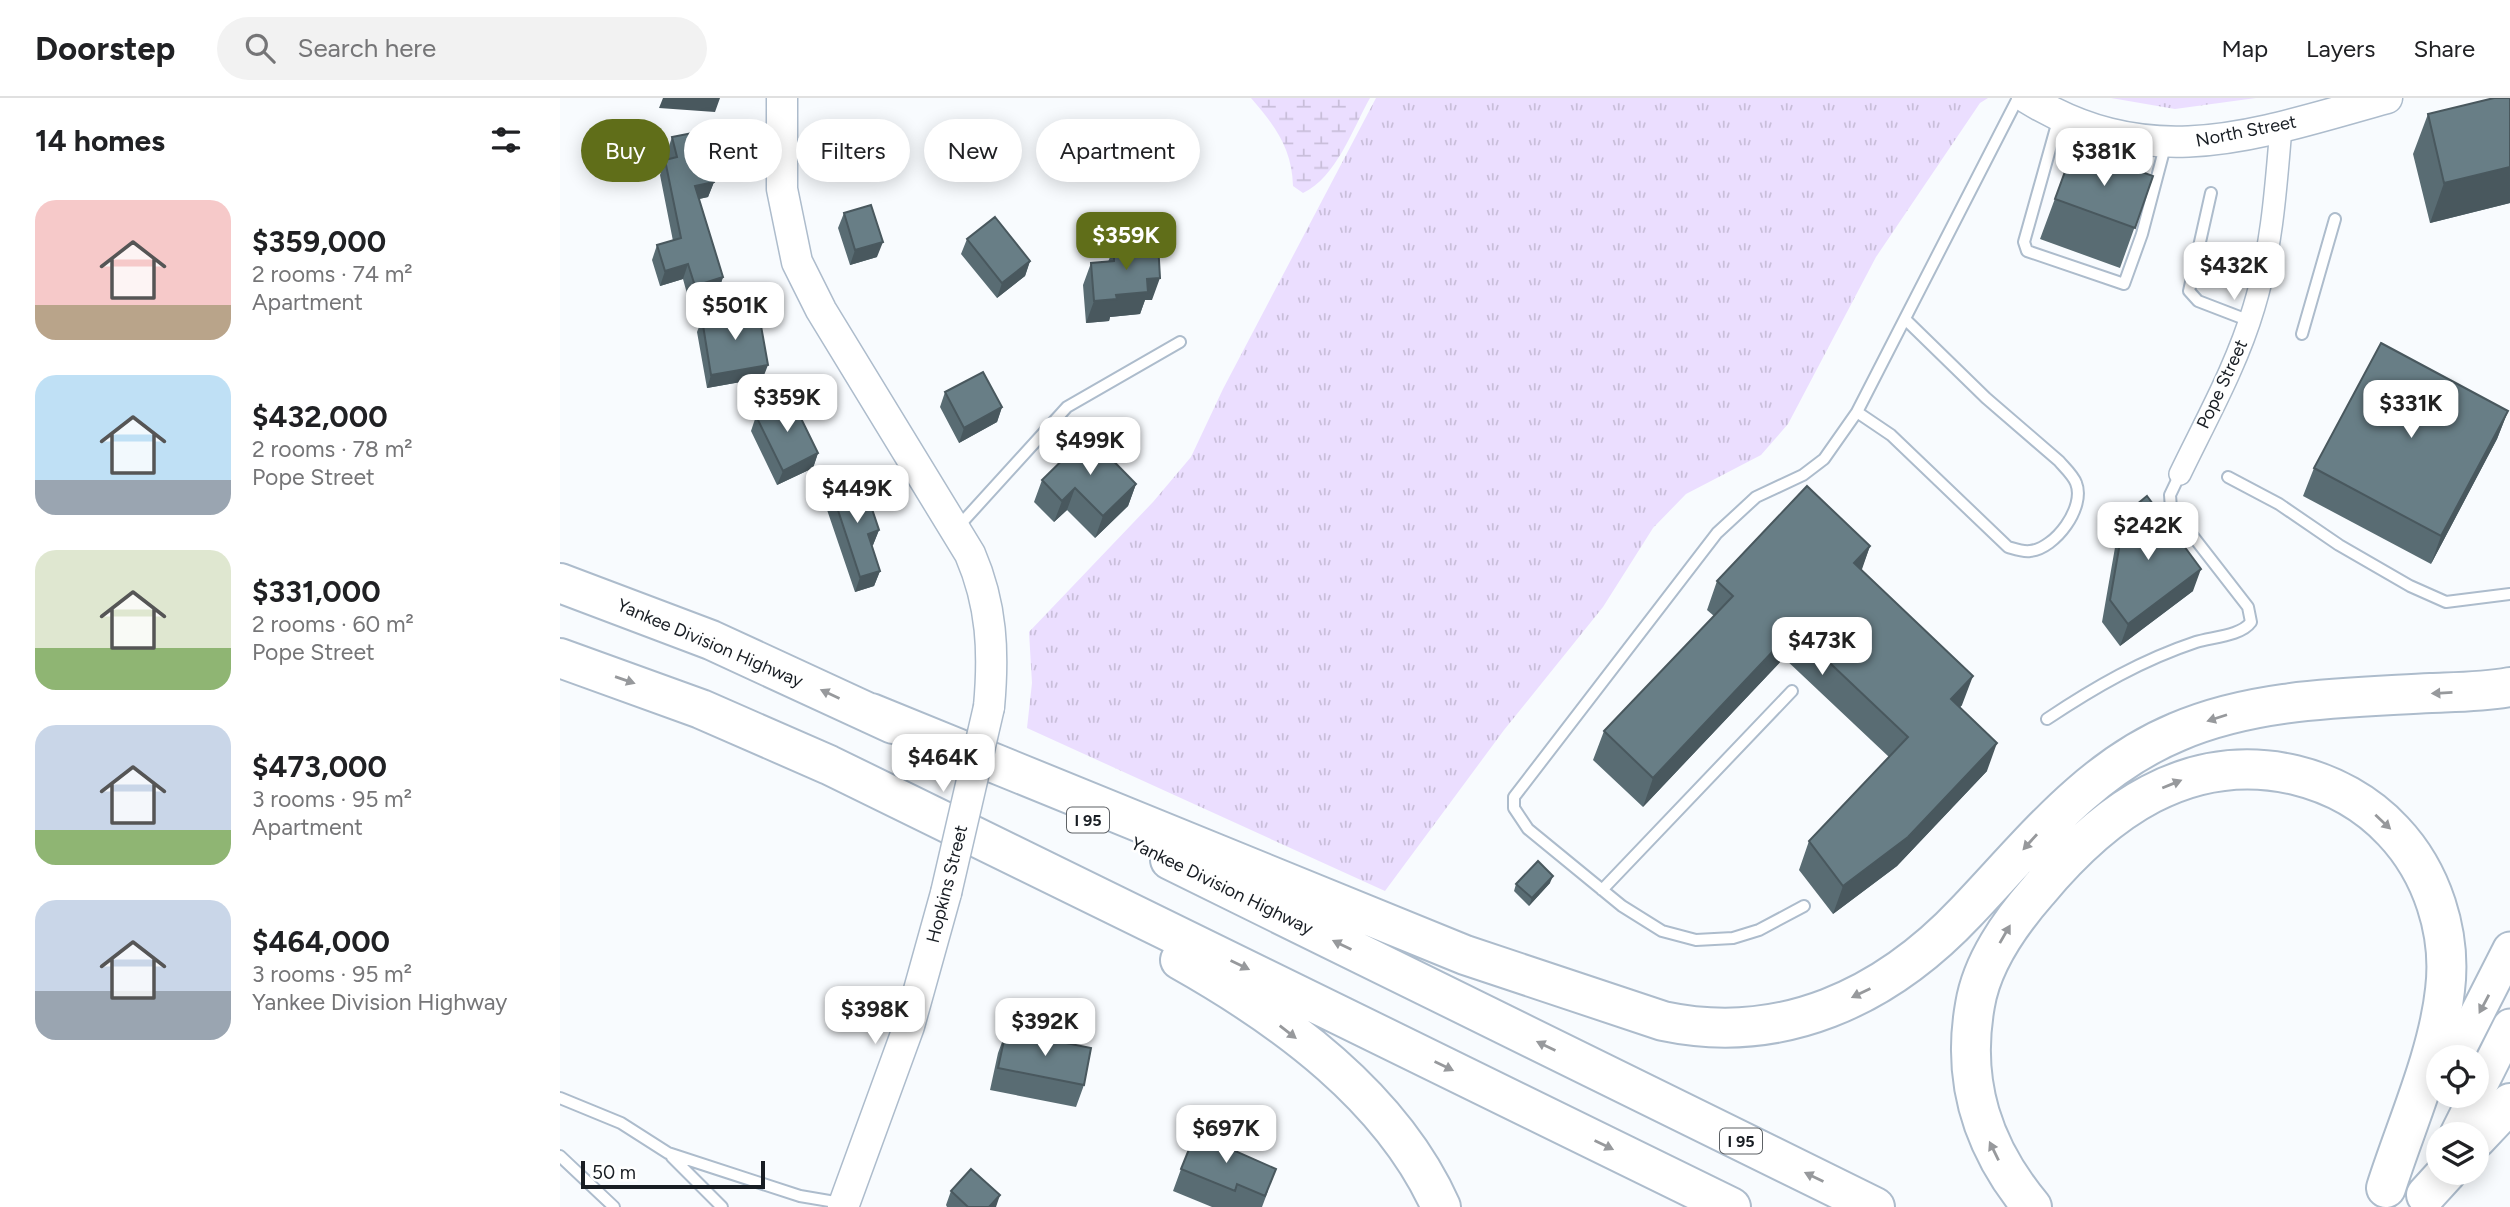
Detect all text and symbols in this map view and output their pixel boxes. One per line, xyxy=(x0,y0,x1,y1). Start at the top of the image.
search box xyxy=(217,17,707,80)
text: Doorstep xyxy=(35,29,175,68)
icon: search xyxy=(241,29,279,67)
text: Search here xyxy=(297,32,436,64)
text: Map xyxy=(2221,34,2268,63)
text: Layers xyxy=(2306,34,2375,63)
text: Share xyxy=(2413,34,2475,63)
street label: North Street xyxy=(2194,110,2298,152)
chip: Buy xyxy=(581,119,670,182)
chip: Rent xyxy=(684,119,782,182)
chip: Filters xyxy=(796,119,910,182)
chip: New xyxy=(924,119,1022,182)
chip: Apartment xyxy=(1036,119,1200,182)
icon: filters xyxy=(487,121,525,159)
text: 14 homes xyxy=(35,122,165,159)
pin: $381K xyxy=(2055,129,2153,188)
text: $381K xyxy=(2072,137,2136,165)
pin: $359K xyxy=(1077,212,1175,272)
text: $359K xyxy=(1092,221,1160,249)
text: $359,000 xyxy=(252,223,386,260)
icon: home xyxy=(91,228,175,312)
pin: $432K xyxy=(2185,242,2283,302)
text: $432K xyxy=(2200,251,2268,279)
text: 2 rooms · 74 m² xyxy=(252,260,413,288)
pin: $501K xyxy=(686,282,784,342)
text: Apartment xyxy=(252,288,363,316)
text: $501K xyxy=(702,291,768,319)
street label: Pope Street xyxy=(2192,336,2252,432)
pin: $359K xyxy=(738,374,836,434)
pin: $331K xyxy=(2362,380,2460,440)
text: $359K xyxy=(753,383,821,411)
text: $331K xyxy=(2379,389,2443,417)
text: $432,000 xyxy=(252,398,388,435)
icon: home xyxy=(91,403,175,487)
pin: $499K xyxy=(1041,418,1139,477)
text: $499K xyxy=(1055,426,1125,454)
text: 2 rooms · 78 m² xyxy=(252,435,413,463)
text: Pope Street xyxy=(252,463,375,491)
pin: $449K xyxy=(808,466,906,525)
text: $449K xyxy=(822,474,892,502)
pin: $242K xyxy=(2099,503,2197,562)
text: $242K xyxy=(2113,511,2183,539)
text: $331,000 xyxy=(252,573,381,610)
icon: home xyxy=(91,578,175,662)
street label: Yankee Division Highway xyxy=(614,594,807,692)
text: 2 rooms · 60 m² xyxy=(252,610,414,638)
pin: $473K xyxy=(1773,618,1871,677)
text: $473K xyxy=(1788,626,1856,654)
text: Pope Street xyxy=(252,638,375,666)
one-way arrow xyxy=(614,675,635,686)
one-way arrow xyxy=(2431,687,2453,698)
one-way arrow xyxy=(820,688,840,700)
one-way arrow xyxy=(2206,714,2227,724)
pin: $464K xyxy=(894,734,992,794)
text: $464K xyxy=(908,743,978,771)
text: $473,000 xyxy=(252,748,387,785)
icon: home xyxy=(91,753,175,837)
one-way arrow xyxy=(2161,778,2182,789)
text: 3 rooms · 95 m² xyxy=(252,785,412,813)
road number: I 95 xyxy=(1067,807,1109,832)
text: Apartment xyxy=(252,813,363,841)
one-way arrow xyxy=(2374,814,2392,830)
street label: Hopkins Street xyxy=(922,823,972,945)
street label: Yankee Division Highway xyxy=(1127,832,1317,940)
one-way arrow xyxy=(2022,833,2038,850)
text: $464,000 xyxy=(252,923,390,960)
one-way arrow xyxy=(1999,925,2011,944)
icon: home xyxy=(91,928,175,1012)
one-way arrow xyxy=(1332,939,1352,951)
text: 3 rooms · 95 m² xyxy=(252,960,412,988)
one-way arrow xyxy=(1230,960,1250,971)
pin: $398K xyxy=(826,986,924,1046)
text: Yankee Division Highway xyxy=(252,988,507,1016)
one-way arrow xyxy=(1851,988,1871,999)
one-way arrow xyxy=(2478,994,2490,1013)
text: $398K xyxy=(841,995,909,1023)
pin: $392K xyxy=(996,998,1094,1058)
text: $392K xyxy=(1011,1007,1079,1035)
one-way arrow xyxy=(1278,1024,1296,1039)
one-way arrow xyxy=(1536,1040,1556,1051)
map controls xyxy=(2426,1045,2489,1185)
button: locate xyxy=(2426,1045,2489,1108)
one-way arrow xyxy=(1434,1061,1454,1072)
pin: $697K xyxy=(1177,1105,1275,1165)
text: $697K xyxy=(1192,1114,1260,1142)
button: layers xyxy=(2426,1122,2489,1185)
road number: I 95 xyxy=(1720,1128,1762,1154)
one-way arrow xyxy=(1594,1139,1614,1151)
one-way arrow xyxy=(1988,1141,2000,1161)
scale bar xyxy=(581,1158,765,1190)
text: 50 m xyxy=(592,1161,636,1184)
one-way arrow xyxy=(1804,1171,1824,1183)

